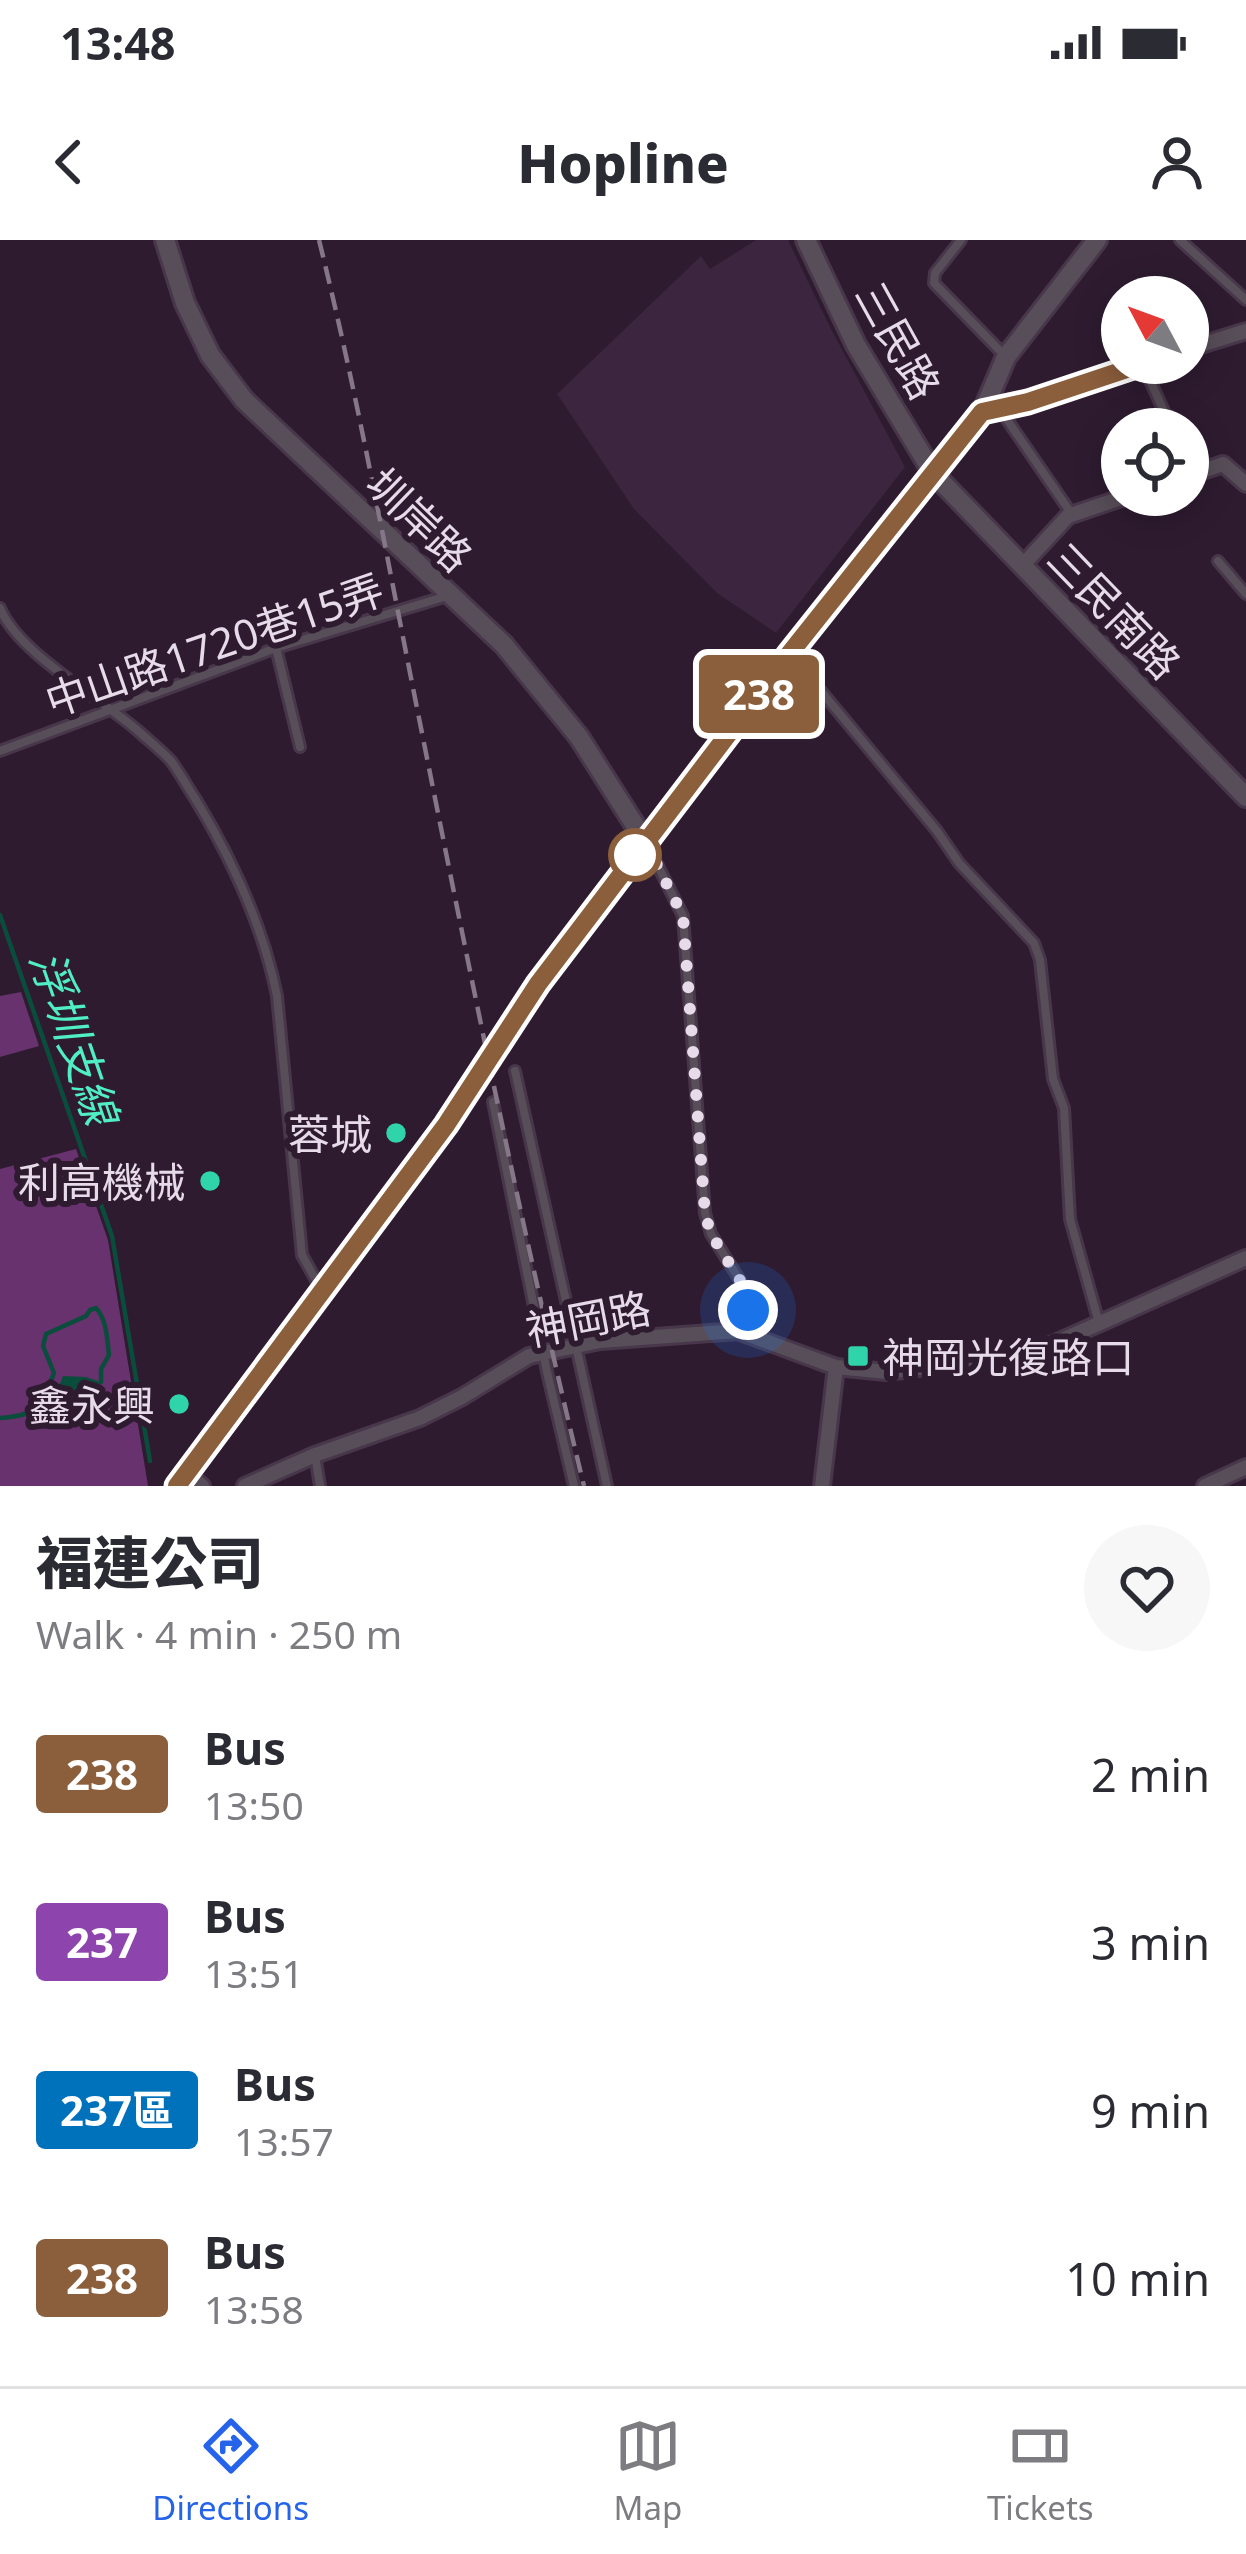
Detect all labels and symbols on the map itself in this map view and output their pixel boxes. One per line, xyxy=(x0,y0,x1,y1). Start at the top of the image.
street label: 三民路 xyxy=(844,271,954,409)
north arrow xyxy=(1101,276,1209,384)
street label: 圳岸路 xyxy=(355,455,485,583)
street label: 三民南路 xyxy=(1036,530,1194,690)
street label: 中山路1720巷15弄 xyxy=(37,559,391,729)
line badge: 238 xyxy=(690,655,828,733)
unlabelled marker xyxy=(610,830,660,880)
water label: 浮圳支線 xyxy=(17,942,135,1137)
place label: 蓉城 xyxy=(288,1105,372,1162)
marker: 蓉城 xyxy=(383,1120,409,1146)
place label: 利高機械 xyxy=(18,1153,186,1210)
marker: 利高機械 xyxy=(197,1168,223,1194)
street label: 神岡路 xyxy=(521,1278,655,1358)
your location xyxy=(718,1280,778,1340)
place label: 神岡光復路口 xyxy=(882,1328,1134,1385)
marker: 神岡光復路口 xyxy=(845,1343,871,1369)
place label: 鑫永興 xyxy=(29,1376,155,1433)
marker: 鑫永興 xyxy=(166,1391,192,1417)

